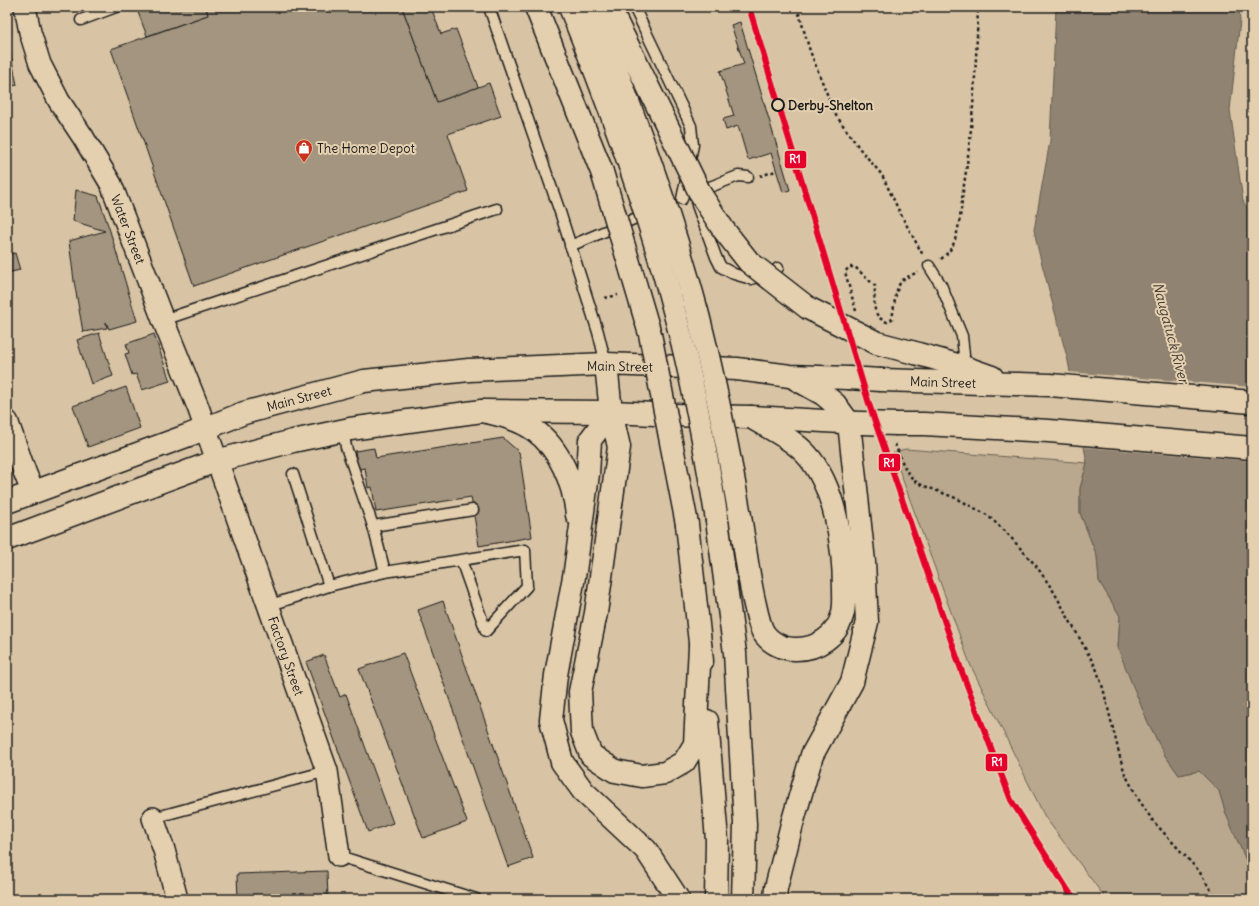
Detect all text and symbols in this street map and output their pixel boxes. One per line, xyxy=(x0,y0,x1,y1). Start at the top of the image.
place label: Derby-Shelton xyxy=(788,97,874,114)
marker: Derby-Shelton xyxy=(771,98,785,112)
shop icon: The Home Depot xyxy=(294,138,314,163)
place label: The Home Depot xyxy=(317,140,415,157)
line badge: R1 xyxy=(784,150,807,169)
text: R1 xyxy=(789,152,801,166)
street label: Water Street xyxy=(107,192,149,267)
water label: Naugatuck River xyxy=(1149,280,1194,388)
street label: Main Street xyxy=(587,357,654,376)
street label: Main Street xyxy=(910,373,977,392)
street label: Main Street xyxy=(265,382,334,416)
line badge: R1 xyxy=(878,453,901,472)
text: R1 xyxy=(883,456,895,470)
street label: Factory Street xyxy=(264,614,308,699)
line badge: R1 xyxy=(985,753,1008,772)
text: R1 xyxy=(991,755,1003,769)

